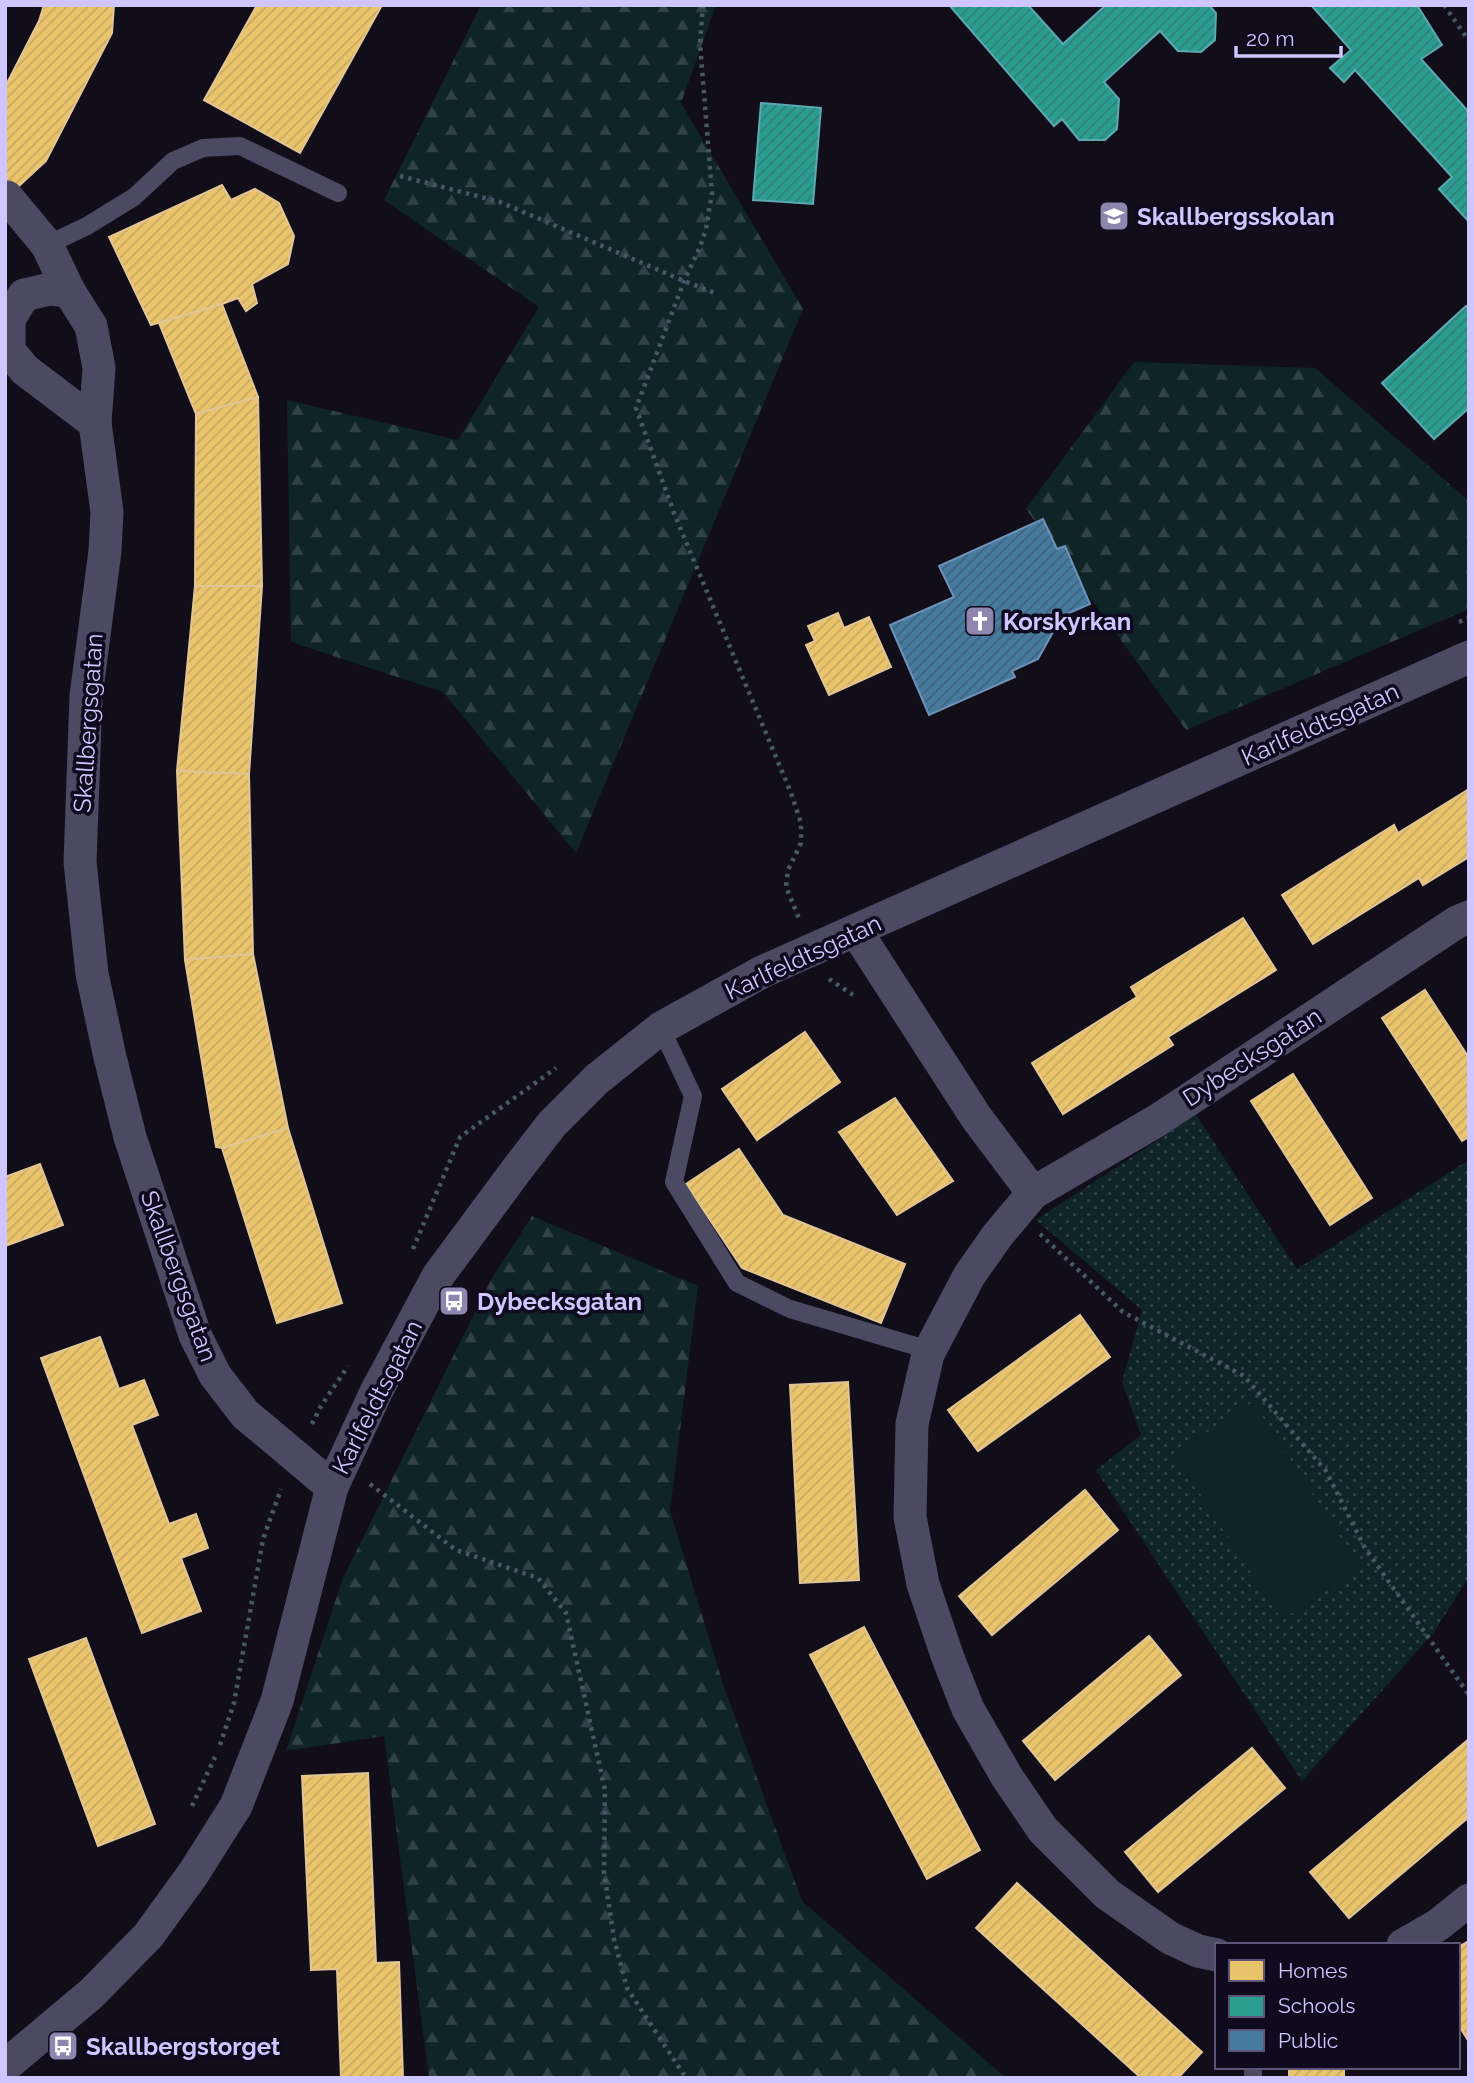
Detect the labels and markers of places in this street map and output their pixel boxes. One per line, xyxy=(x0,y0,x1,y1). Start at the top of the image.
school or university icon: Skallbergsskolan xyxy=(1097,199,1131,233)
place label: Skallbergsskolan xyxy=(1137,202,1335,231)
church icon: Korskyrkan xyxy=(963,604,997,638)
place label: Korskyrkan xyxy=(1003,607,1131,636)
bus stop icon: Dybecksgatan xyxy=(437,1284,471,1318)
place label: Dybecksgatan xyxy=(477,1287,642,1316)
bus stop icon: Skallbergstorget xyxy=(46,2029,80,2063)
place label: Skallbergstorget xyxy=(86,2032,280,2061)

